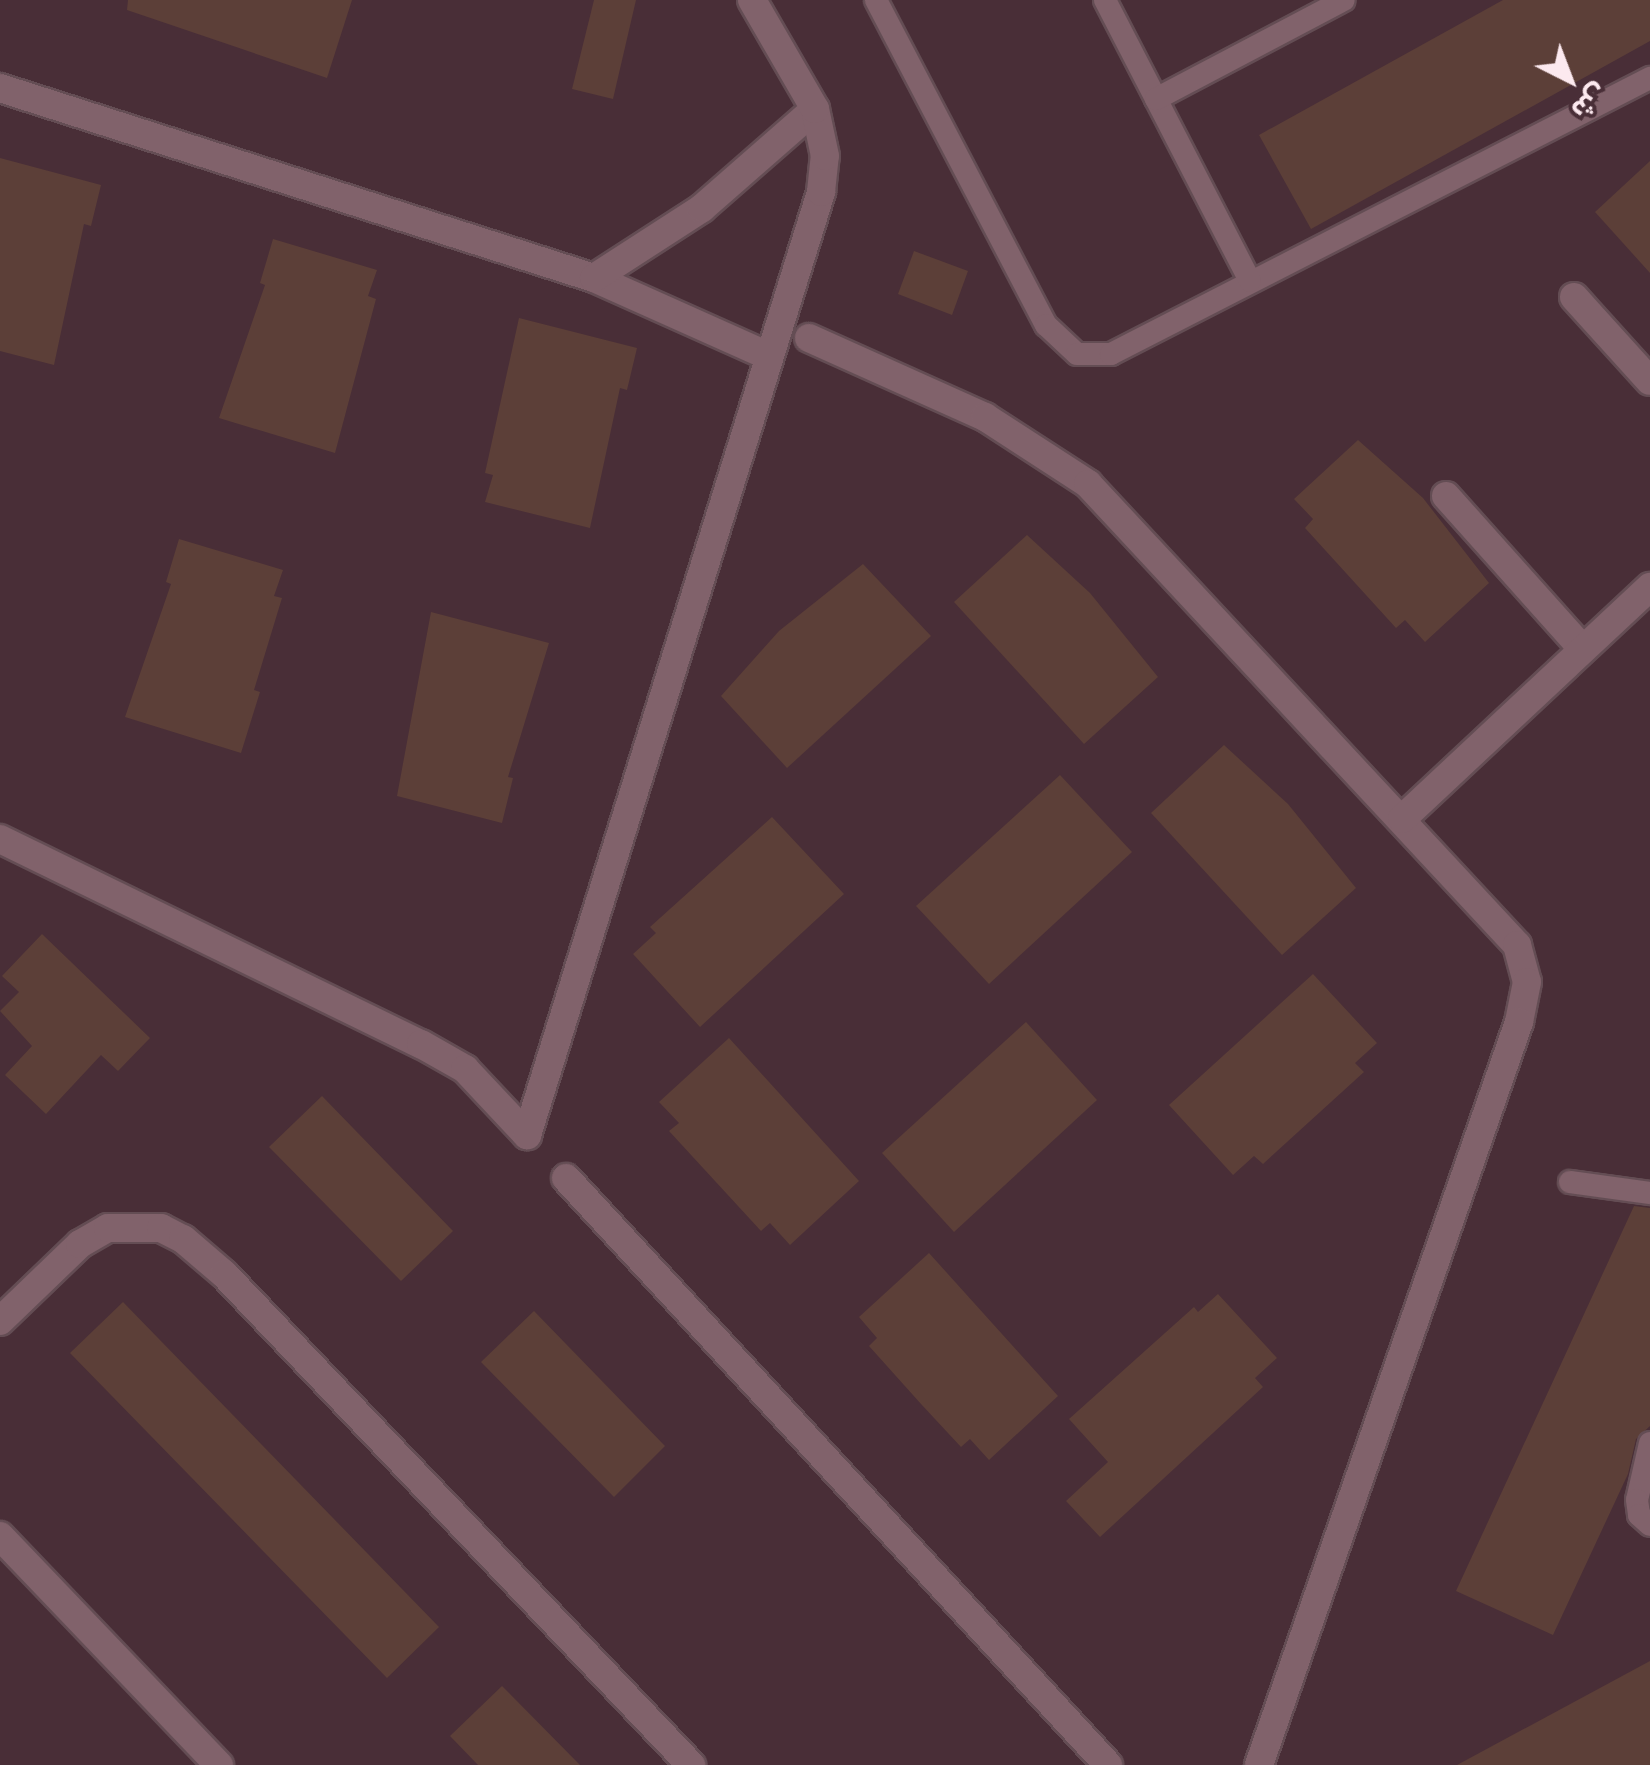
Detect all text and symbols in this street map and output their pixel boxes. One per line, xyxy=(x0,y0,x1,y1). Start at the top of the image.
north arrow xyxy=(1520,30,1620,130)
text: ش xyxy=(1564,76,1617,129)

